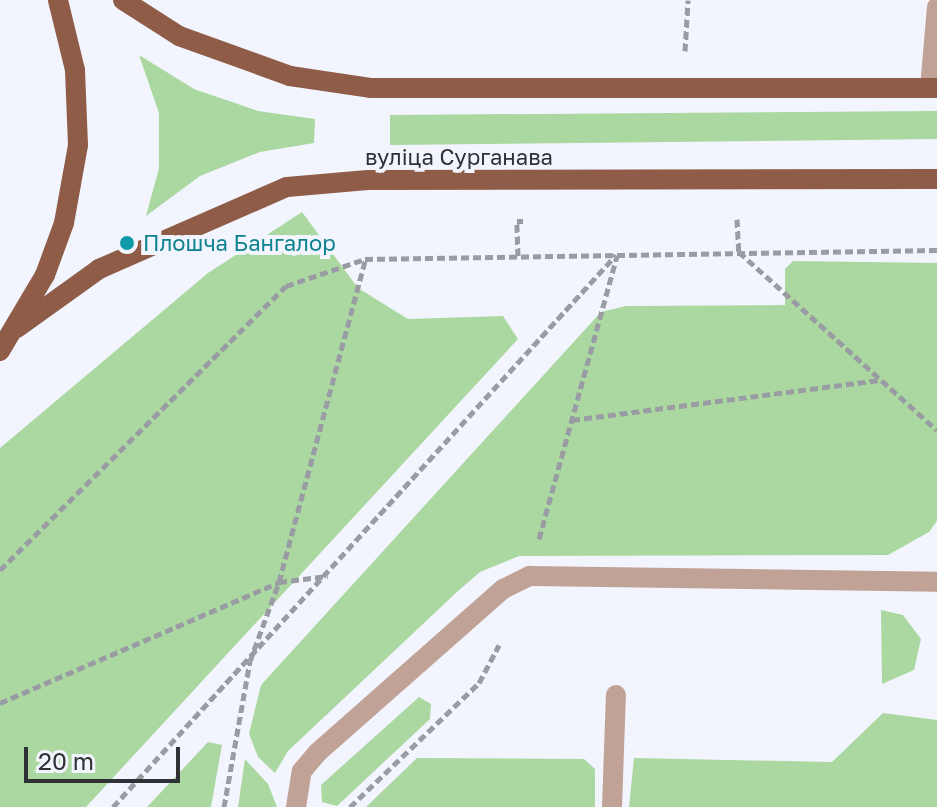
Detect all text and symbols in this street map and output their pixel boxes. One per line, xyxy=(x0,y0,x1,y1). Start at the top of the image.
street label: вуліца Сурганава xyxy=(365,144,553,170)
place label: Плошча Бангалор xyxy=(143,230,336,256)
marker: Плошча Бангалор xyxy=(118,234,136,252)
scale bar xyxy=(28,731,184,781)
text: 20 m xyxy=(38,746,94,775)

